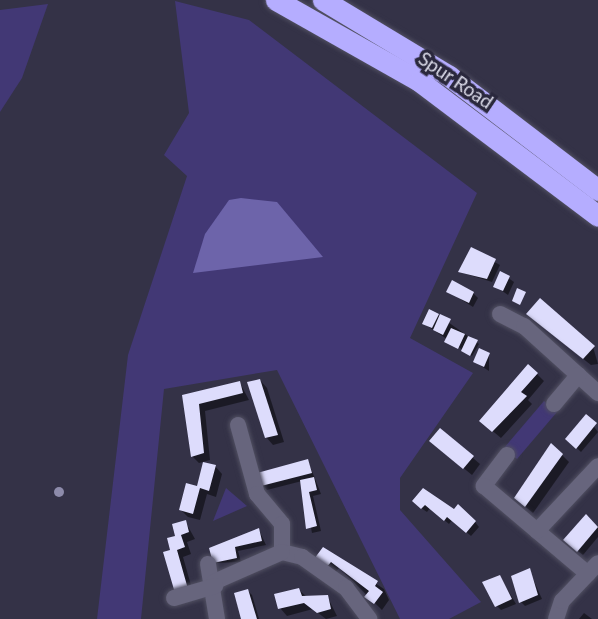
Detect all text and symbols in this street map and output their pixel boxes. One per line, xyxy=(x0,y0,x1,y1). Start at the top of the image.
street label: Spur Road xyxy=(414,47,498,113)

